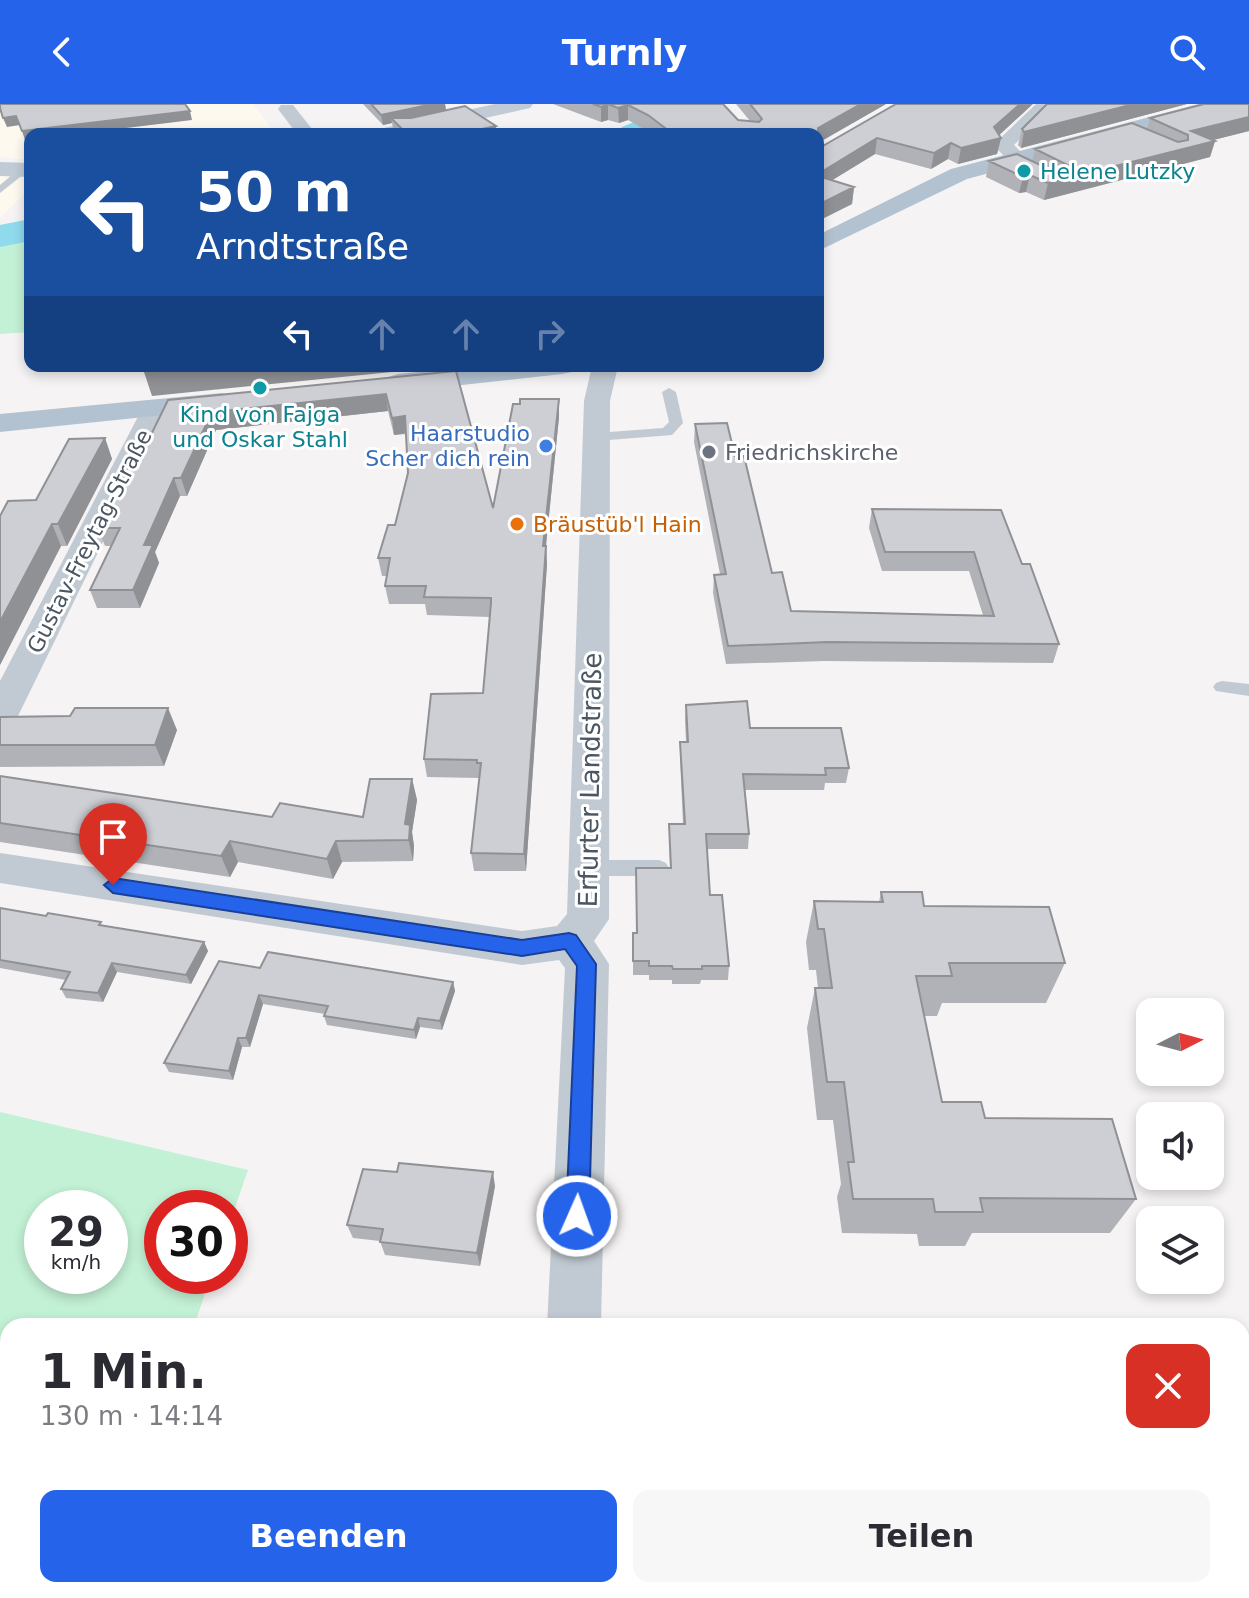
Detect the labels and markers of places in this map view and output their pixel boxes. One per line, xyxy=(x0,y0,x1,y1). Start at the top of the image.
place label: Helene Lutzky xyxy=(1040,159,1195,184)
marker: Helene Lutzky xyxy=(1015,162,1033,180)
marker: Kind von Fajga und Oskar Stahl xyxy=(251,379,269,397)
place label: Kind von Fajga und Oskar Stahl xyxy=(172,402,348,452)
place label: Haarstudio Scher dich rein xyxy=(365,421,530,471)
marker: Haarstudio Scher dich rein xyxy=(537,437,555,455)
place label: Friedrichskirche xyxy=(725,440,898,465)
marker: Friedrichskirche xyxy=(700,443,718,461)
place label: Bräustüb'l Hain xyxy=(533,512,702,537)
marker: Bräustüb'l Hain xyxy=(508,515,526,533)
pin xyxy=(79,803,147,885)

